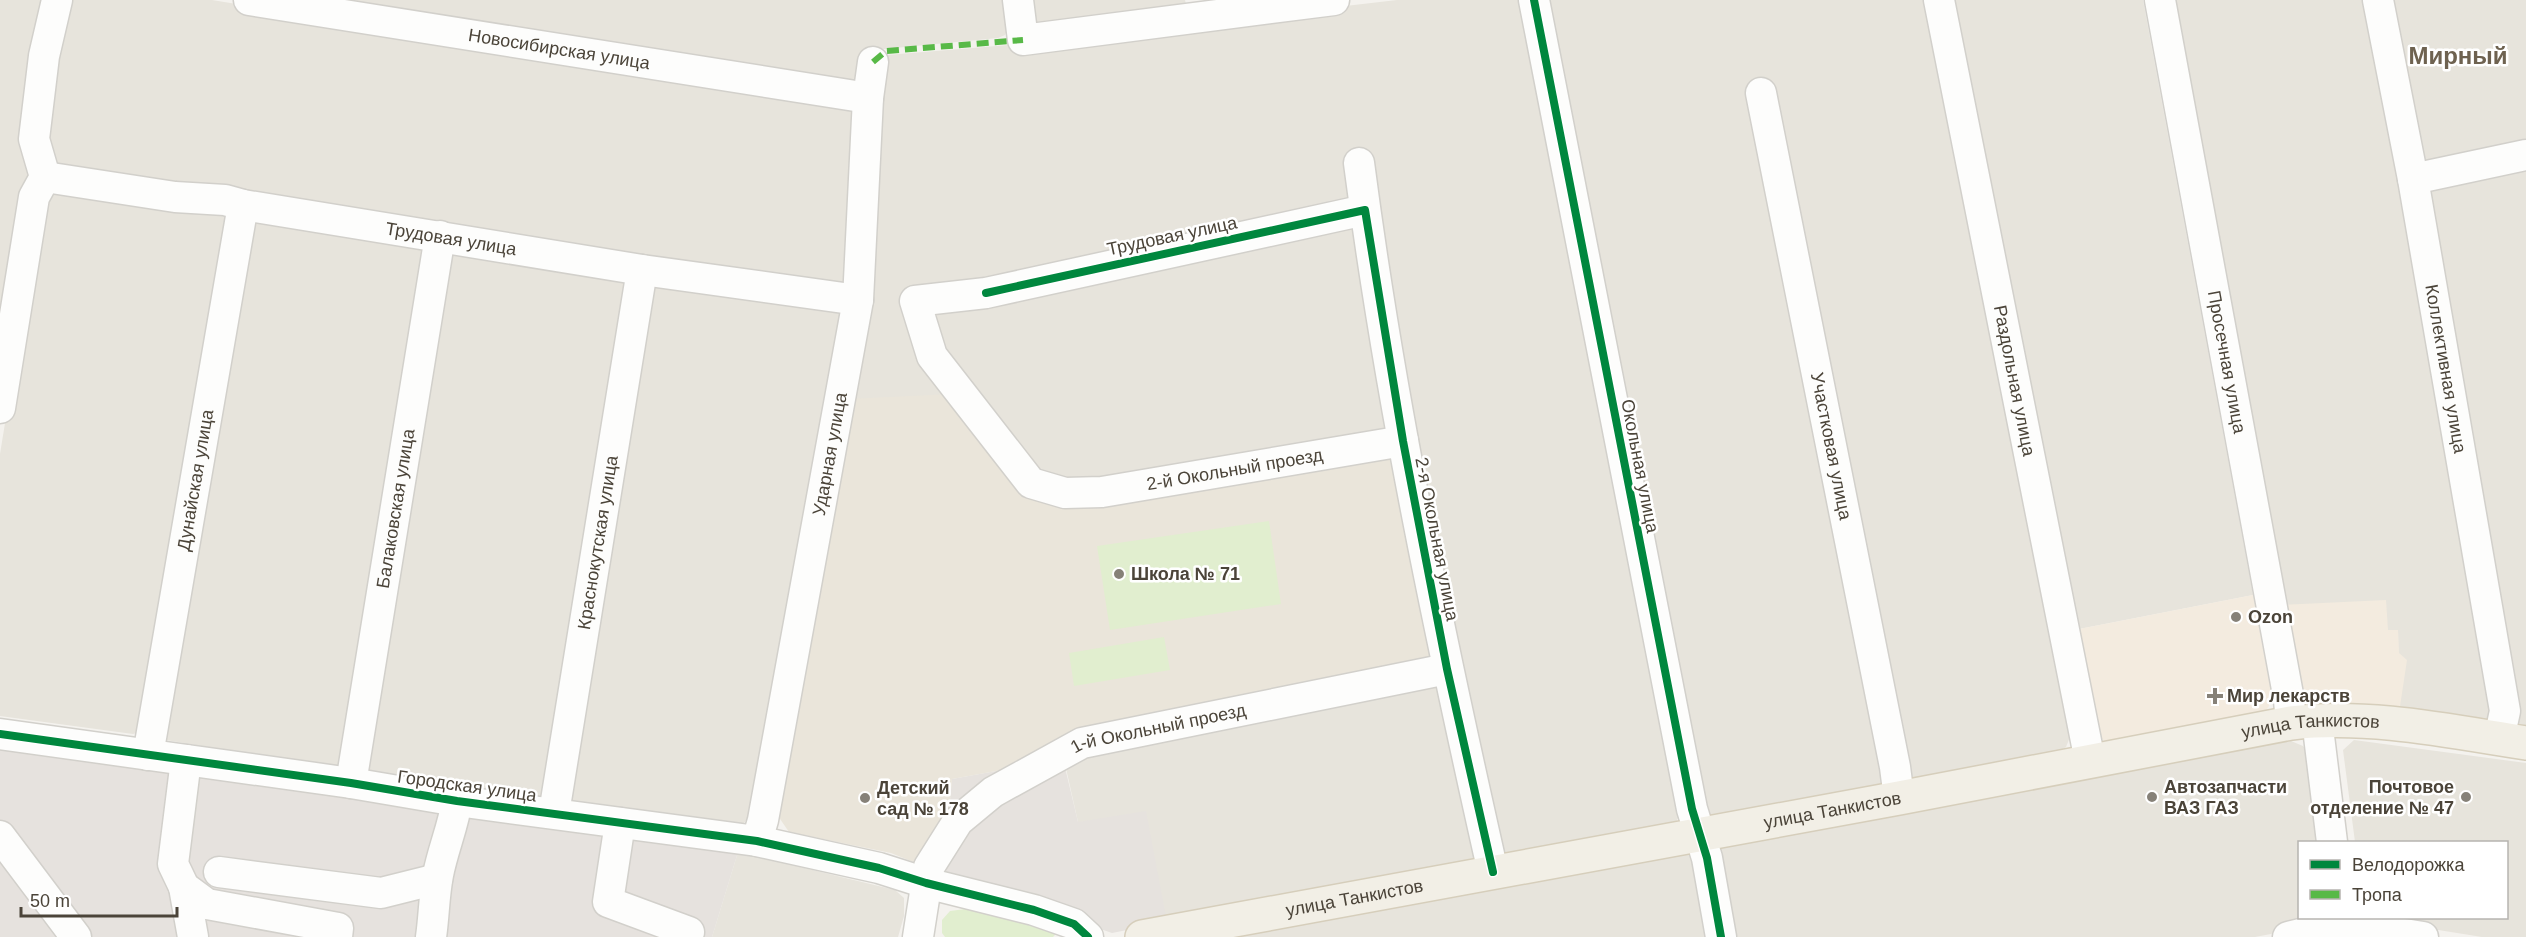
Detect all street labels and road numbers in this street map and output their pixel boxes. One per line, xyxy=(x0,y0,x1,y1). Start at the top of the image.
street label: Новосибирская улица xyxy=(467,25,652,73)
street label: Трудовая улица xyxy=(1105,212,1240,260)
street label: Трудовая улица xyxy=(384,218,519,260)
street label: Коллективная улица xyxy=(2421,283,2470,456)
street label: Просечная улица xyxy=(2204,289,2250,436)
street label: Раздольная улица xyxy=(1990,303,2039,459)
street label: Участковая улица xyxy=(1807,371,1856,522)
street label: Ударная улица xyxy=(809,390,851,517)
street label: Окольная улица xyxy=(1617,397,1663,536)
street label: Дунайская улица xyxy=(173,407,218,552)
street label: Балаковская улица xyxy=(373,426,419,590)
street label: 2-й Окольный проезд xyxy=(1145,445,1325,494)
street label: Краснокутская улица xyxy=(574,453,622,631)
street label: 2-я Окольная улица xyxy=(1411,455,1463,624)
street label: 1-й Окольный проезд xyxy=(1067,700,1248,757)
street label: улица Танкистов xyxy=(2240,710,2380,742)
street label: Городская улица xyxy=(396,766,539,806)
street label: улица Танкистов xyxy=(1762,788,1903,833)
street label: улица Танкистов xyxy=(1284,876,1425,920)

